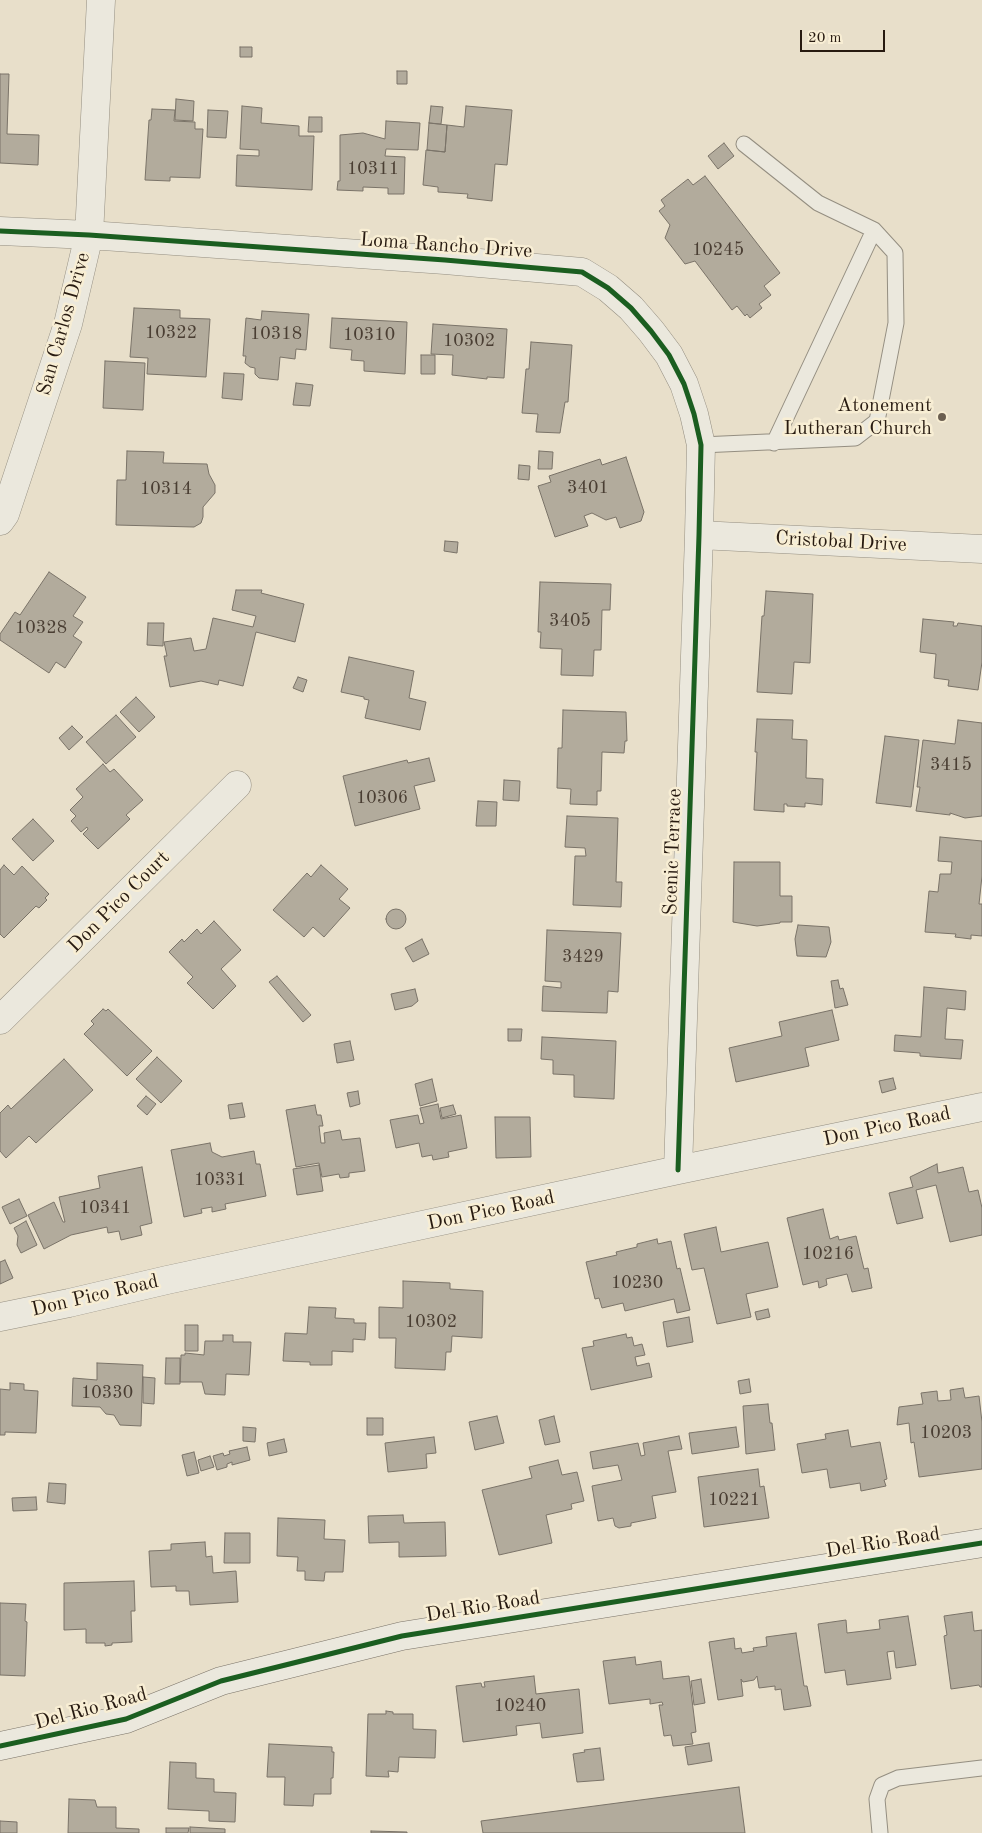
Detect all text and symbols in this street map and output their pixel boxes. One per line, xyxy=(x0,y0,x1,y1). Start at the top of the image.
scale bar xyxy=(802,20,887,52)
text: 20 m xyxy=(808,31,842,46)
house number: 10311 xyxy=(347,158,399,180)
street label: Loma Rancho Drive xyxy=(359,228,533,264)
house number: 10245 xyxy=(692,239,744,261)
street label: San Carlos Drive xyxy=(32,250,96,398)
house number: 10322 xyxy=(145,322,197,344)
house number: 10318 xyxy=(250,323,302,345)
house number: 10310 xyxy=(343,324,395,346)
house number: 10302 xyxy=(443,330,495,352)
place label: Atonement Lutheran Church xyxy=(784,394,932,441)
marker: Atonement Lutheran Church xyxy=(936,411,948,423)
house number: 3401 xyxy=(567,477,609,499)
house number: 10314 xyxy=(140,478,192,500)
street label: Cristobal Drive xyxy=(775,527,907,557)
house number: 3405 xyxy=(549,610,591,632)
house number: 10328 xyxy=(15,617,67,639)
house number: 3415 xyxy=(930,754,972,776)
house number: 10306 xyxy=(356,787,408,809)
street label: Scenic Terrace xyxy=(659,788,687,916)
street label: Don Pico Court xyxy=(63,846,175,958)
house number: 3429 xyxy=(562,946,604,968)
street label: Don Pico Road xyxy=(821,1102,953,1152)
house number: 10331 xyxy=(194,1169,246,1191)
street label: Don Pico Road xyxy=(425,1186,557,1236)
house number: 10341 xyxy=(79,1197,131,1219)
house number: 10216 xyxy=(802,1243,854,1265)
street label: Don Pico Road xyxy=(29,1270,161,1322)
house number: 10230 xyxy=(611,1272,663,1294)
house number: 10302 xyxy=(405,1311,457,1333)
house number: 10330 xyxy=(81,1382,133,1404)
house number: 10203 xyxy=(920,1422,972,1444)
house number: 10221 xyxy=(708,1489,760,1511)
street label: Del Rio Road xyxy=(824,1522,942,1564)
street label: Del Rio Road xyxy=(424,1586,542,1628)
street label: Del Rio Road xyxy=(32,1682,150,1736)
house number: 10240 xyxy=(494,1695,546,1717)

